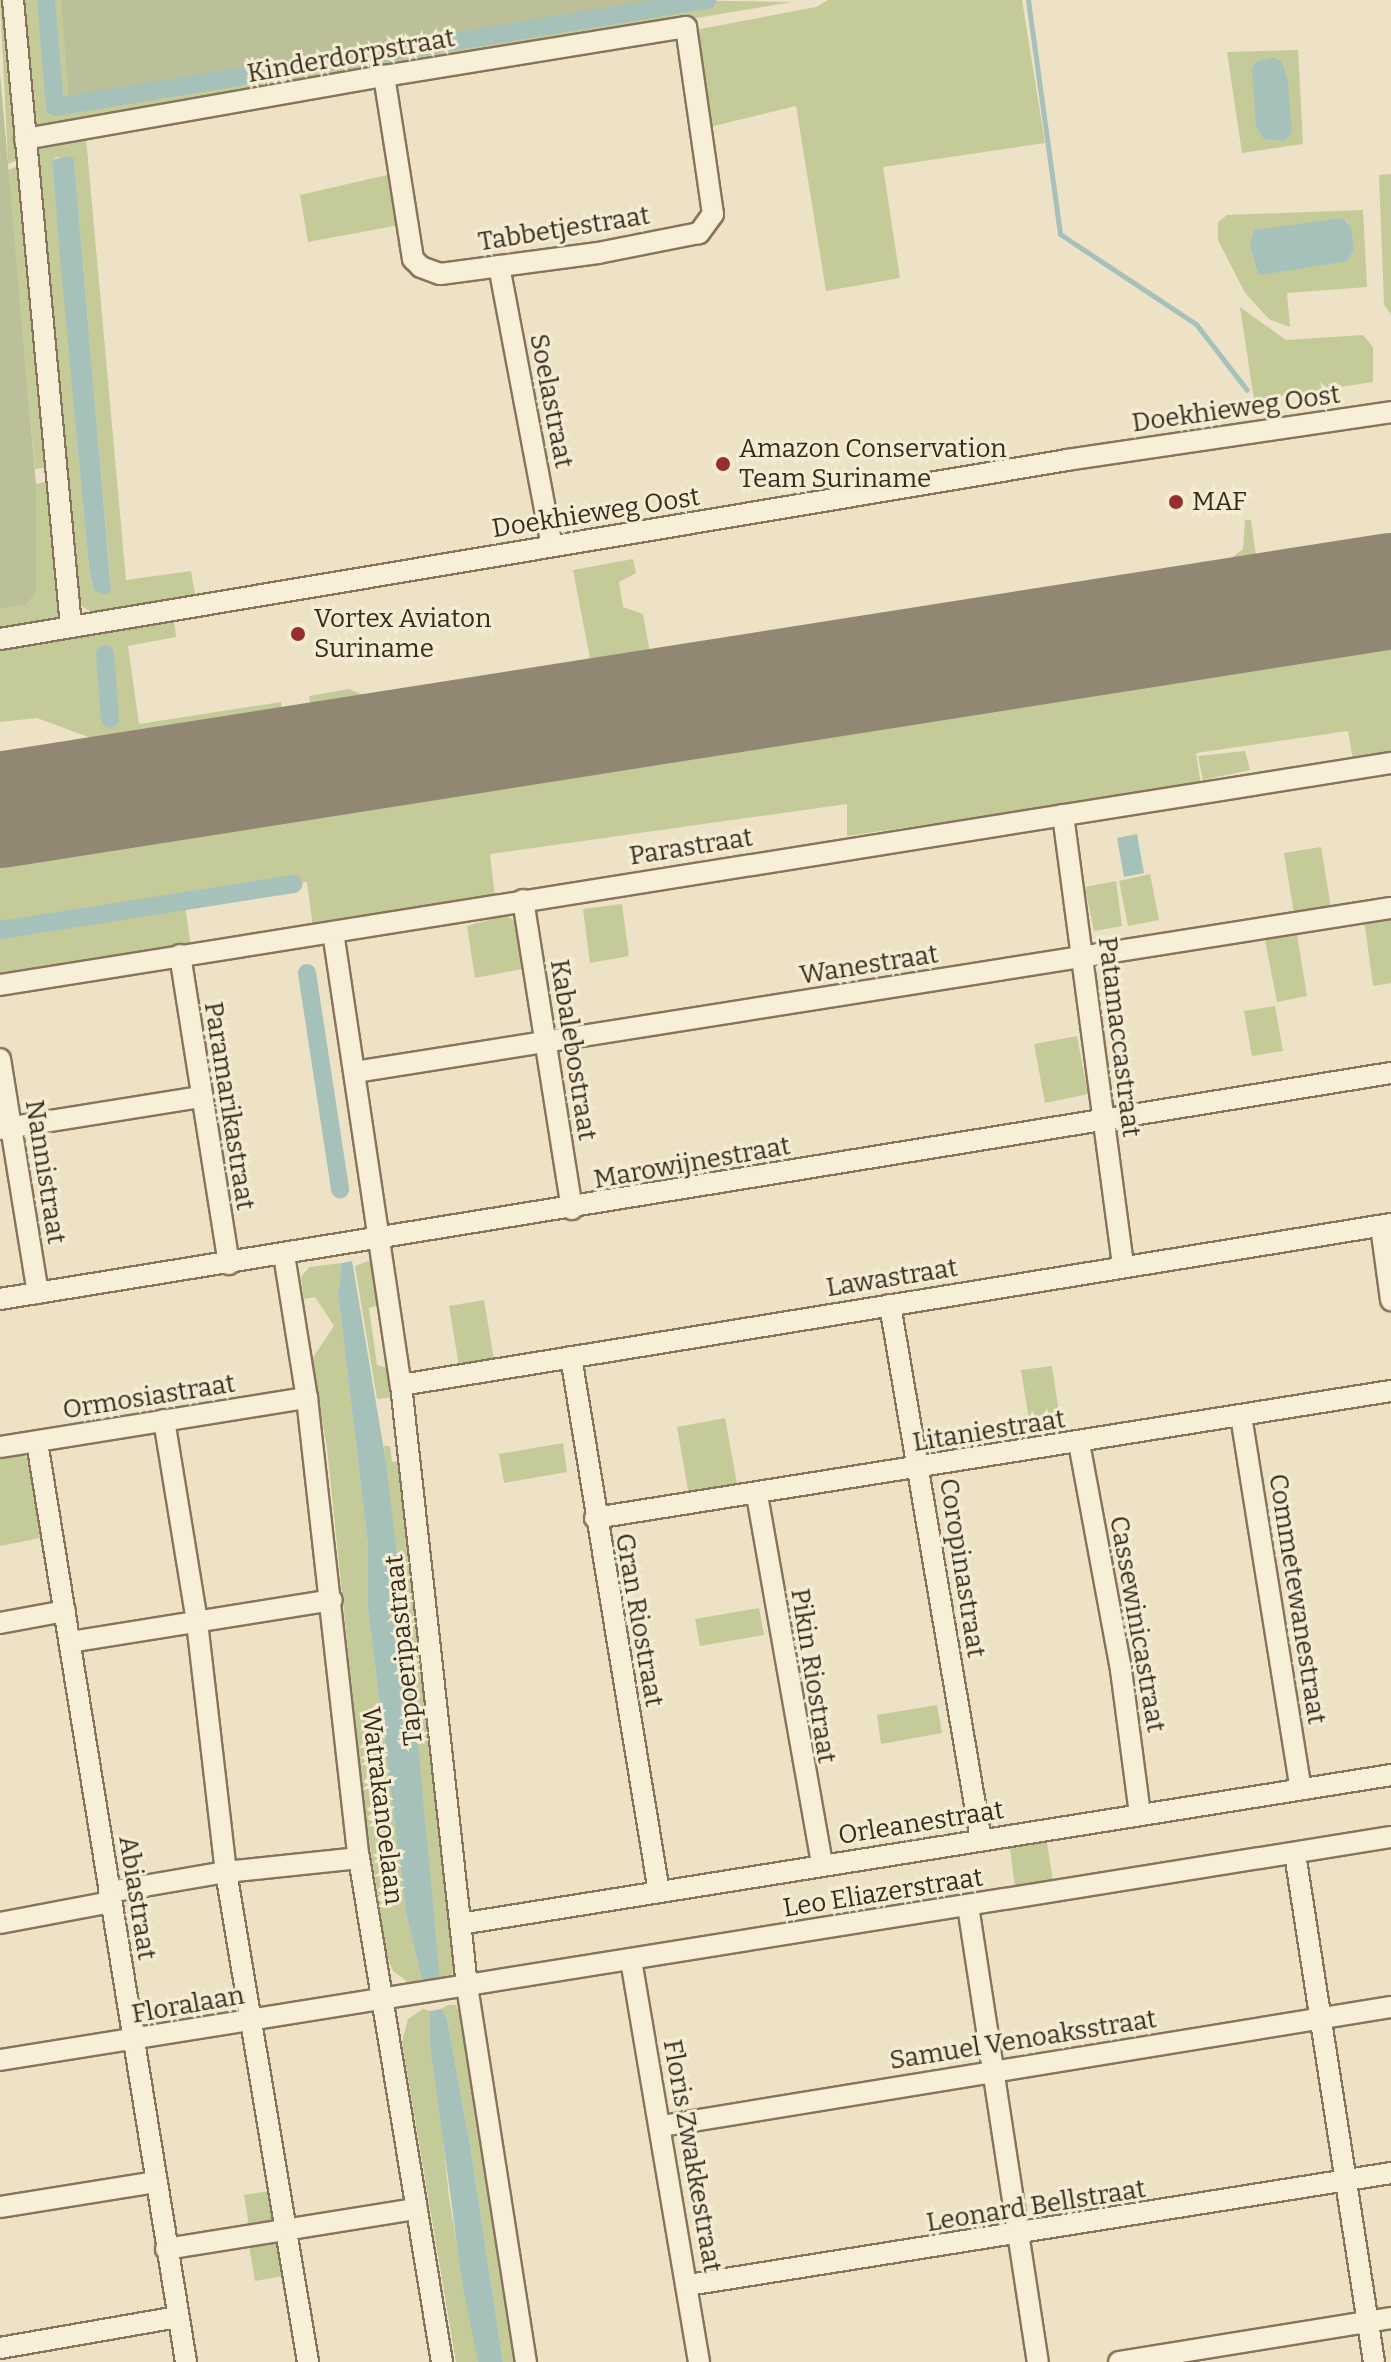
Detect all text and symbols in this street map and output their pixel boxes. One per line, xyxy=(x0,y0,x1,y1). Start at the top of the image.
street label: Kinderdorpstraat xyxy=(245,22,457,90)
street label: Tabbetjestraat xyxy=(476,200,652,258)
street label: Soelastraat xyxy=(523,331,579,471)
street label: Doekhieweg Oost xyxy=(1130,379,1342,439)
place label: Amazon Conservation Team Suriname xyxy=(739,433,1007,494)
marker: Amazon Conservation Team Suriname xyxy=(714,455,732,473)
street label: Doekhieweg Oost xyxy=(490,481,702,545)
place label: MAF xyxy=(1192,486,1247,518)
marker: MAF xyxy=(1167,493,1185,511)
place label: Vortex Aviaton Suriname xyxy=(314,603,491,664)
marker: Vortex Aviaton Suriname xyxy=(289,625,307,643)
street label: Parastraat xyxy=(627,822,755,872)
street label: Patamaccastraat xyxy=(1091,935,1147,1139)
street label: Wanestraat xyxy=(798,939,940,991)
street label: Kabalebostraat xyxy=(543,957,603,1143)
street label: Paramarikastraat xyxy=(197,1000,261,1212)
street label: Nannistraat xyxy=(18,1098,72,1246)
street label: Marowijnestraat xyxy=(591,1130,793,1196)
street label: Lawastraat xyxy=(824,1252,960,1304)
street label: Ormosiastraat xyxy=(61,1368,237,1426)
street label: Litaniestraat xyxy=(911,1404,1067,1458)
street label: Commetewanestraat xyxy=(1262,1472,1332,1726)
street label: Coropinastraat xyxy=(932,1476,992,1660)
street label: Cassewinicastraat xyxy=(1103,1513,1171,1735)
street label: Gran Riostraat xyxy=(608,1531,670,1709)
street label: Tapoeripastraat xyxy=(378,1553,430,1747)
street label: Pikin Riostraat xyxy=(784,1586,842,1766)
street label: Watrakanoelaan xyxy=(354,1705,410,1907)
street label: Orleanestraat xyxy=(836,1795,1006,1851)
street label: Abiastraat xyxy=(112,1834,162,1962)
street label: Leo Eliazerstraat xyxy=(781,1862,985,1924)
street label: Floralaan xyxy=(129,1980,247,2030)
street label: Samuel Venoaksstraat xyxy=(887,2003,1159,2077)
street label: Floris Zwakkestraat xyxy=(656,2037,728,2275)
street label: Leonard Bellstraat xyxy=(924,2173,1148,2239)

